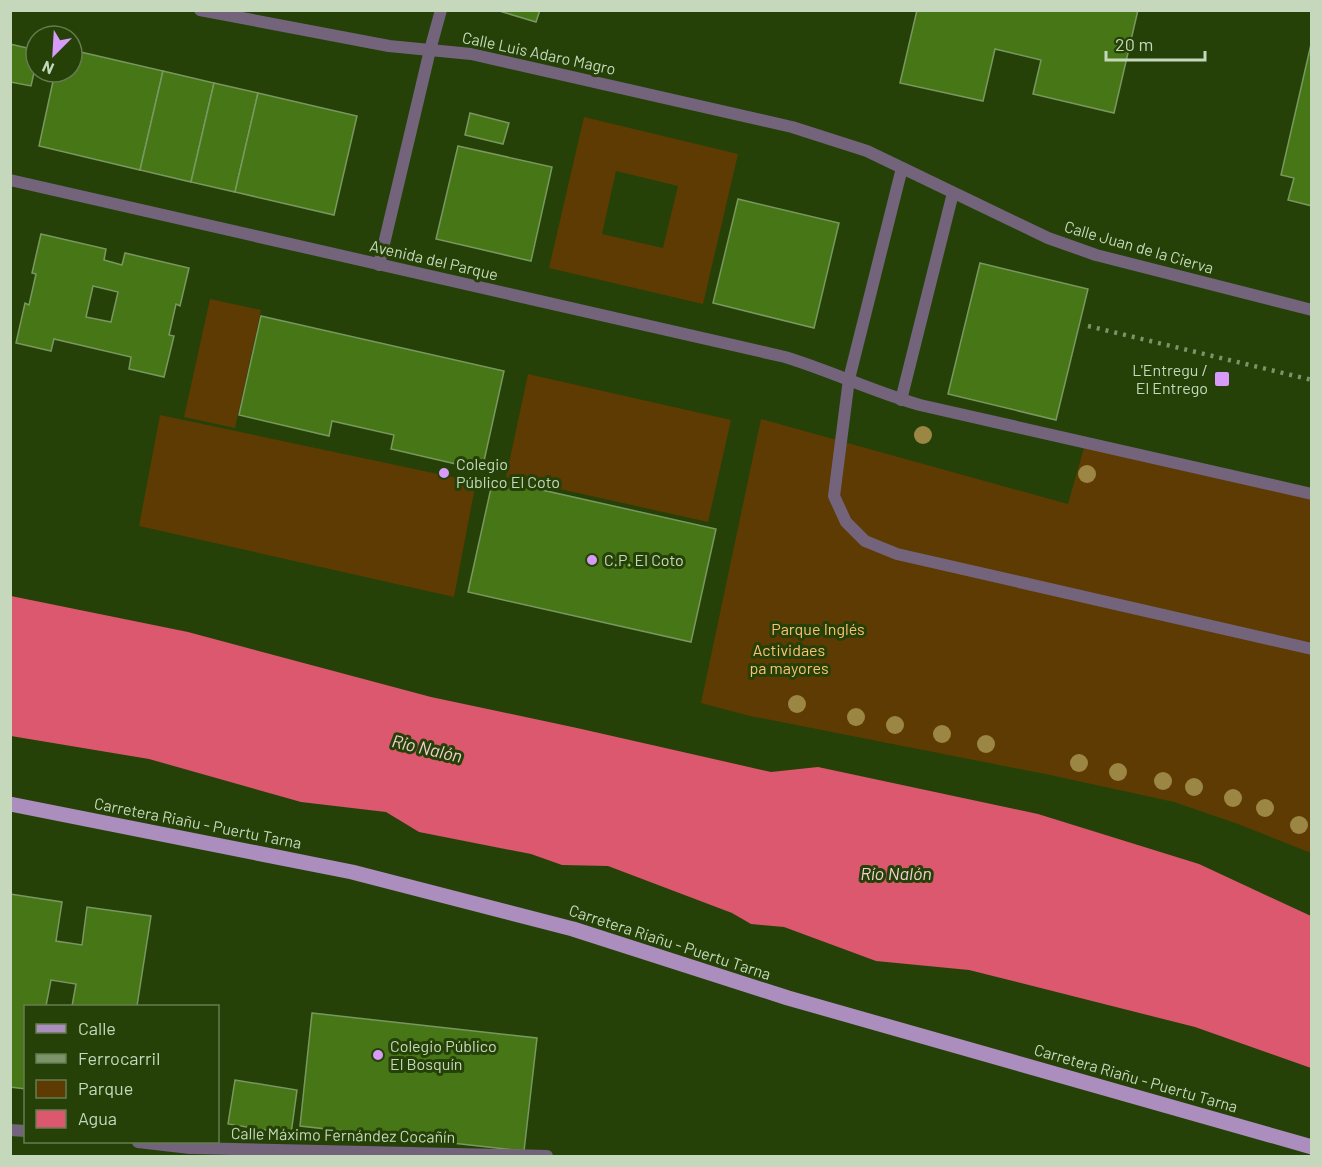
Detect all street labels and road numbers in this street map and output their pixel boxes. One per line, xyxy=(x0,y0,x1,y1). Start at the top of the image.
street label: Calle Luis Adaro Magro xyxy=(461,27,617,78)
street label: Calle Juan de la Cierva xyxy=(1062,216,1216,277)
street label: Avenida del Parque xyxy=(368,235,500,284)
street label: Carretera Riañu - Puertu Tarna xyxy=(93,793,303,852)
street label: Carretera Riañu - Puertu Tarna xyxy=(567,900,773,983)
street label: Carretera Riañu - Puertu Tarna xyxy=(1032,1039,1240,1116)
street label: Calle Máximo Fernández Cocañín xyxy=(231,1123,455,1146)

